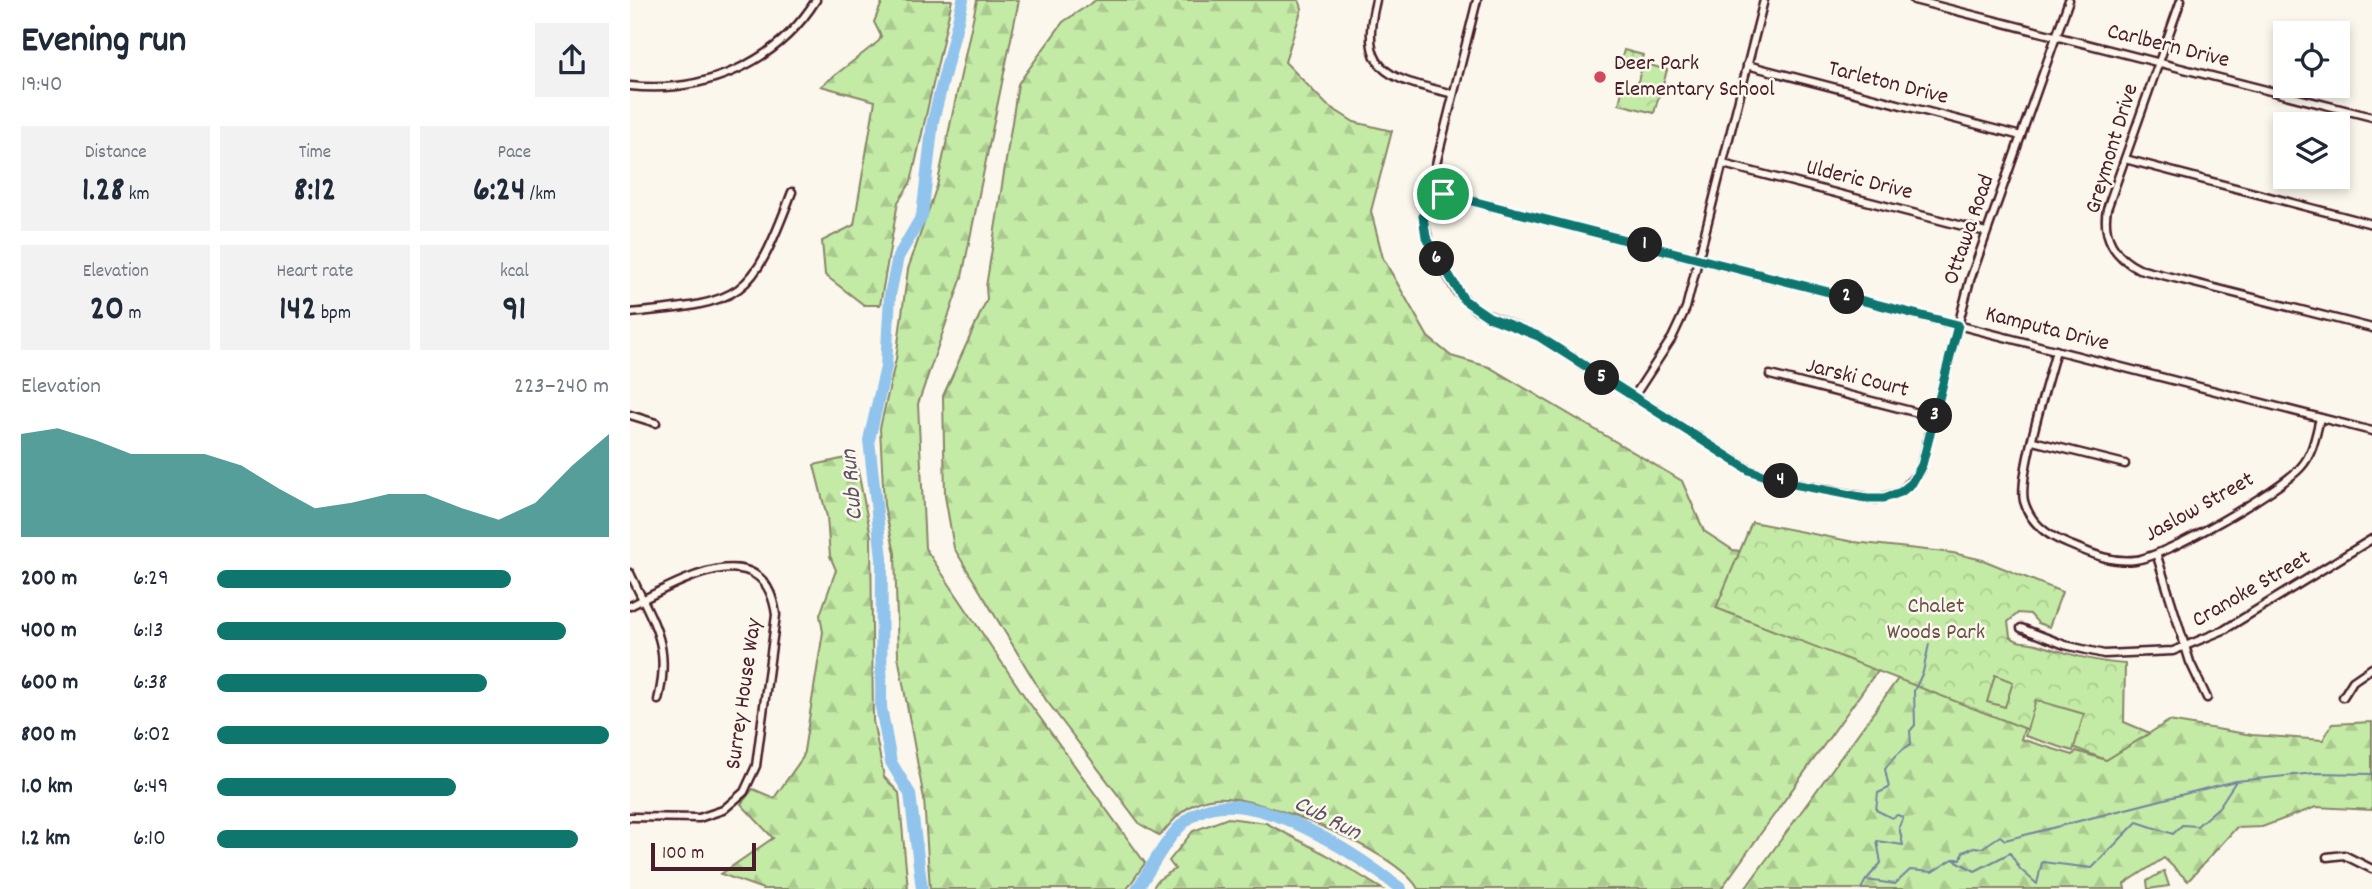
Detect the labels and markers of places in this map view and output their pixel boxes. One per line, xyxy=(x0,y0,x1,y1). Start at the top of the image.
place label: Deer Park Elementary School xyxy=(1614,48,1775,107)
marker: Deer Park Elementary School xyxy=(1592,69,1608,85)
pin xyxy=(1413,164,1473,224)
pin: 1 xyxy=(1628,228,1662,262)
pin: 6 xyxy=(1420,242,1454,276)
pin: 2 xyxy=(1830,280,1864,314)
pin: 5 xyxy=(1584,360,1620,396)
pin: 3 xyxy=(1918,398,1952,434)
pin: 4 xyxy=(1764,463,1798,498)

